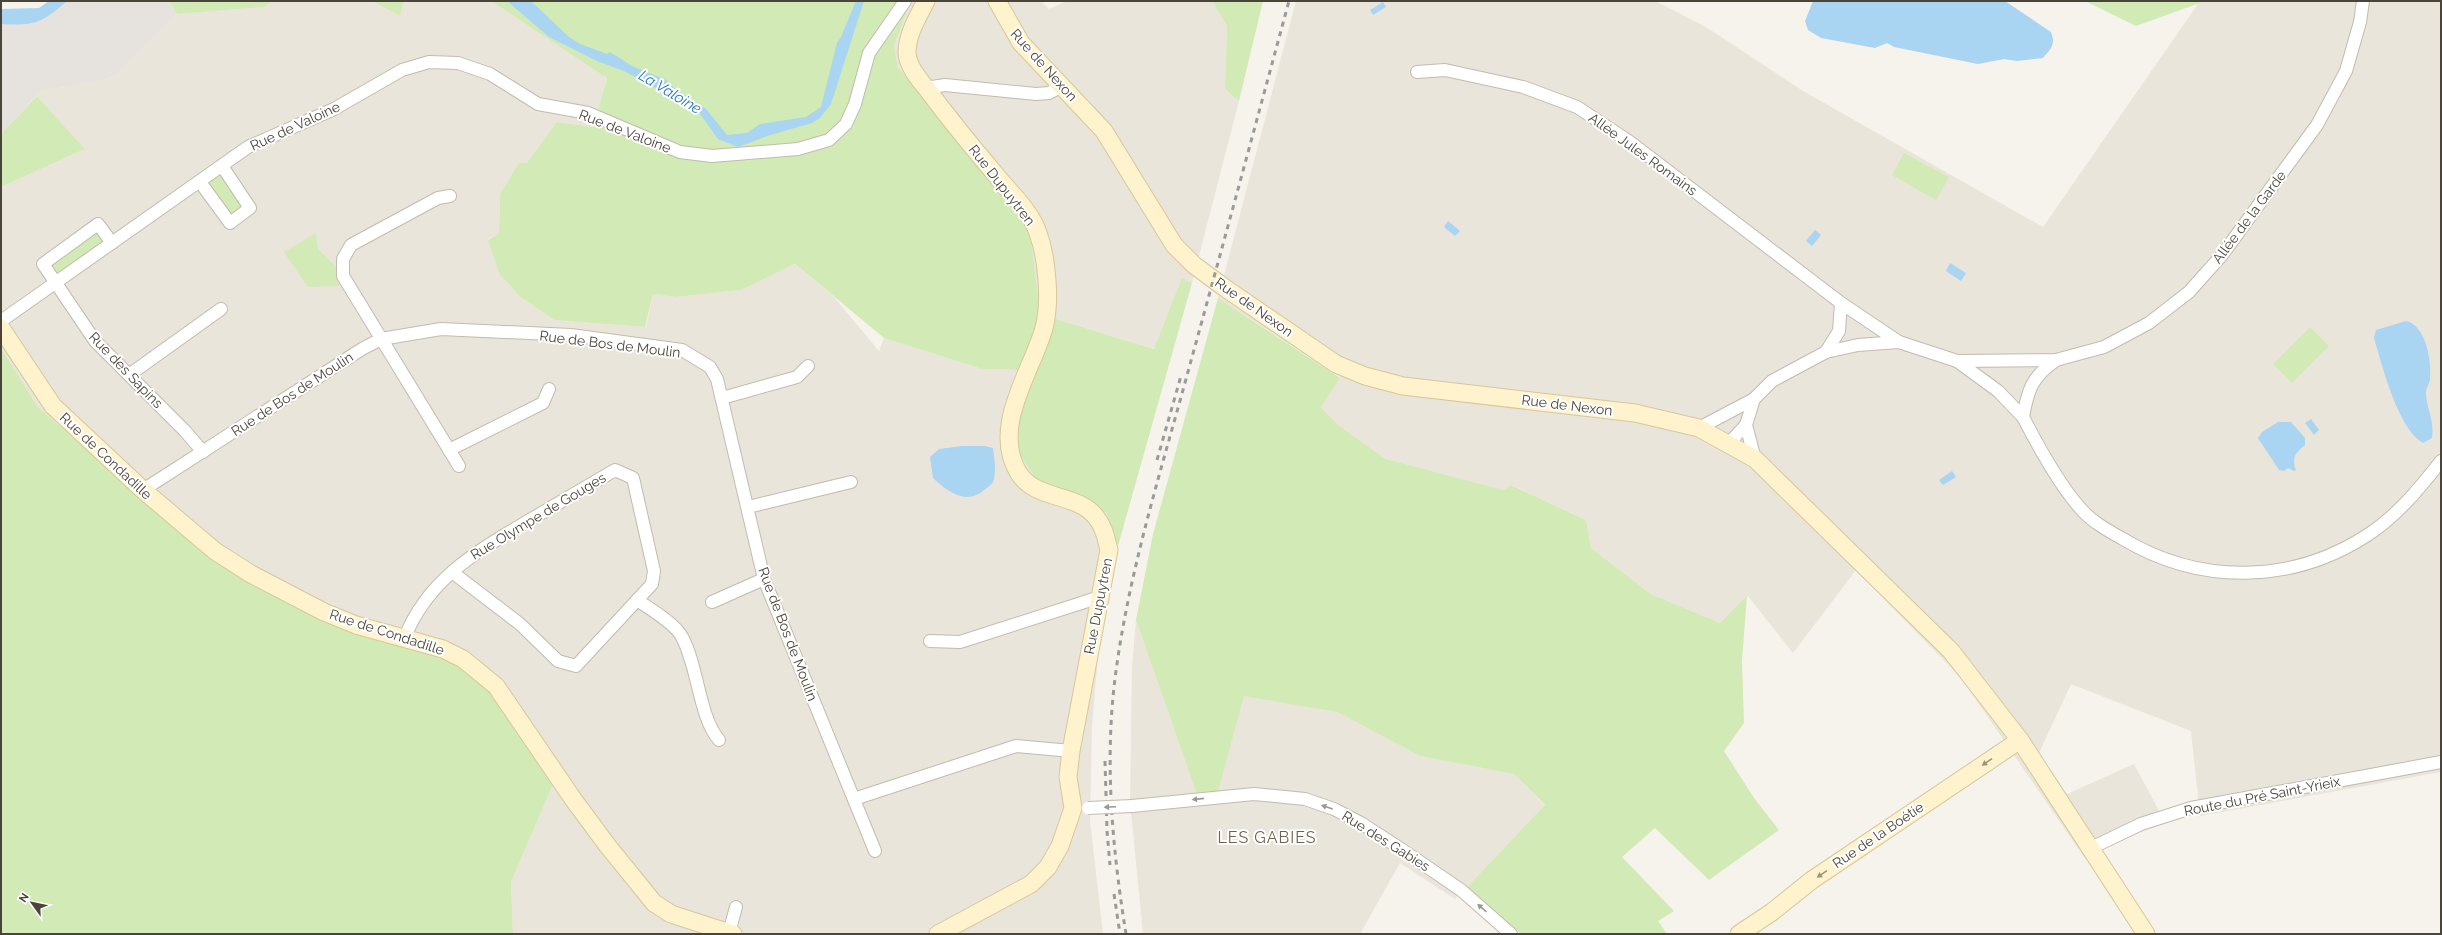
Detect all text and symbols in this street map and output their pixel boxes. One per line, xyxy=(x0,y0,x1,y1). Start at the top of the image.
street label: Rue de Nexon xyxy=(1007,26,1081,104)
water label: La Valoine xyxy=(635,66,705,118)
street label: Rue de Valoine xyxy=(248,98,342,154)
street label: Rue de Valoine xyxy=(577,106,673,156)
street label: Allée Jules Romains xyxy=(1586,109,1700,199)
street label: Rue Dupuytren xyxy=(966,142,1038,228)
street label: Allée de la Garde xyxy=(2209,168,2289,266)
street label: Rue de Nexon xyxy=(1212,274,1296,340)
street label: Rue de Bos de Moulin xyxy=(539,327,681,361)
street label: Rue des Sapins xyxy=(86,329,166,411)
street label: Rue de Bos de Moulin xyxy=(228,349,356,439)
street label: Rue de Nexon xyxy=(1521,391,1613,419)
street label: Rue de Condadille xyxy=(57,409,155,503)
street label: Rue Olympe de Gouges xyxy=(467,469,609,563)
street label: Rue Dupuytren xyxy=(1081,556,1115,656)
street label: Rue de Bos de Moulin xyxy=(755,565,821,703)
street label: Rue de Condadille xyxy=(328,606,446,658)
one-way arrow xyxy=(1982,758,1993,766)
street label: Route du Pré Saint-Yrieix xyxy=(2182,773,2342,819)
one-way arrow xyxy=(1192,796,1204,802)
street label: Rue de la Boétie xyxy=(1829,799,1927,871)
one-way arrow xyxy=(1320,803,1332,809)
one-way arrow xyxy=(1103,804,1116,810)
street label: Rue des Gabies xyxy=(1339,808,1433,875)
district label: LES GABIES xyxy=(1217,828,1317,847)
one-way arrow xyxy=(1816,870,1827,877)
north arrow xyxy=(12,883,52,923)
text: N xyxy=(16,891,32,905)
one-way arrow xyxy=(1477,904,1486,913)

